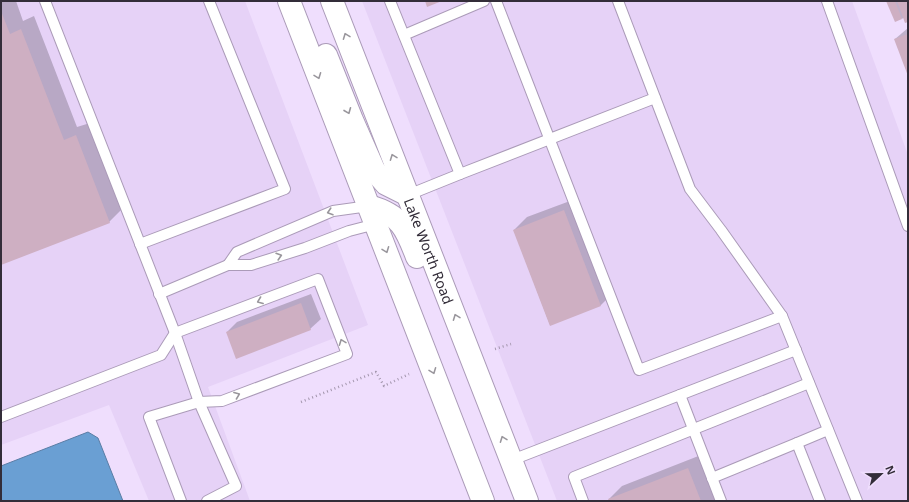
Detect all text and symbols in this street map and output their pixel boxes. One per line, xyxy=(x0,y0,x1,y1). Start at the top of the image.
one-way arrow xyxy=(342,33,350,40)
one-way arrow xyxy=(314,73,322,80)
one-way arrow xyxy=(344,107,352,114)
one-way arrow xyxy=(390,154,398,162)
street label: Lake Worth Road xyxy=(400,195,459,306)
one-way arrow xyxy=(327,208,334,216)
one-way arrow xyxy=(381,246,389,253)
one-way arrow xyxy=(276,252,283,261)
one-way arrow xyxy=(256,297,263,305)
one-way arrow xyxy=(452,314,460,321)
one-way arrow xyxy=(339,339,347,346)
one-way arrow xyxy=(428,367,436,374)
one-way arrow xyxy=(234,392,241,400)
one-way arrow xyxy=(500,435,508,443)
north arrow xyxy=(861,454,901,494)
text: N xyxy=(882,463,899,477)

